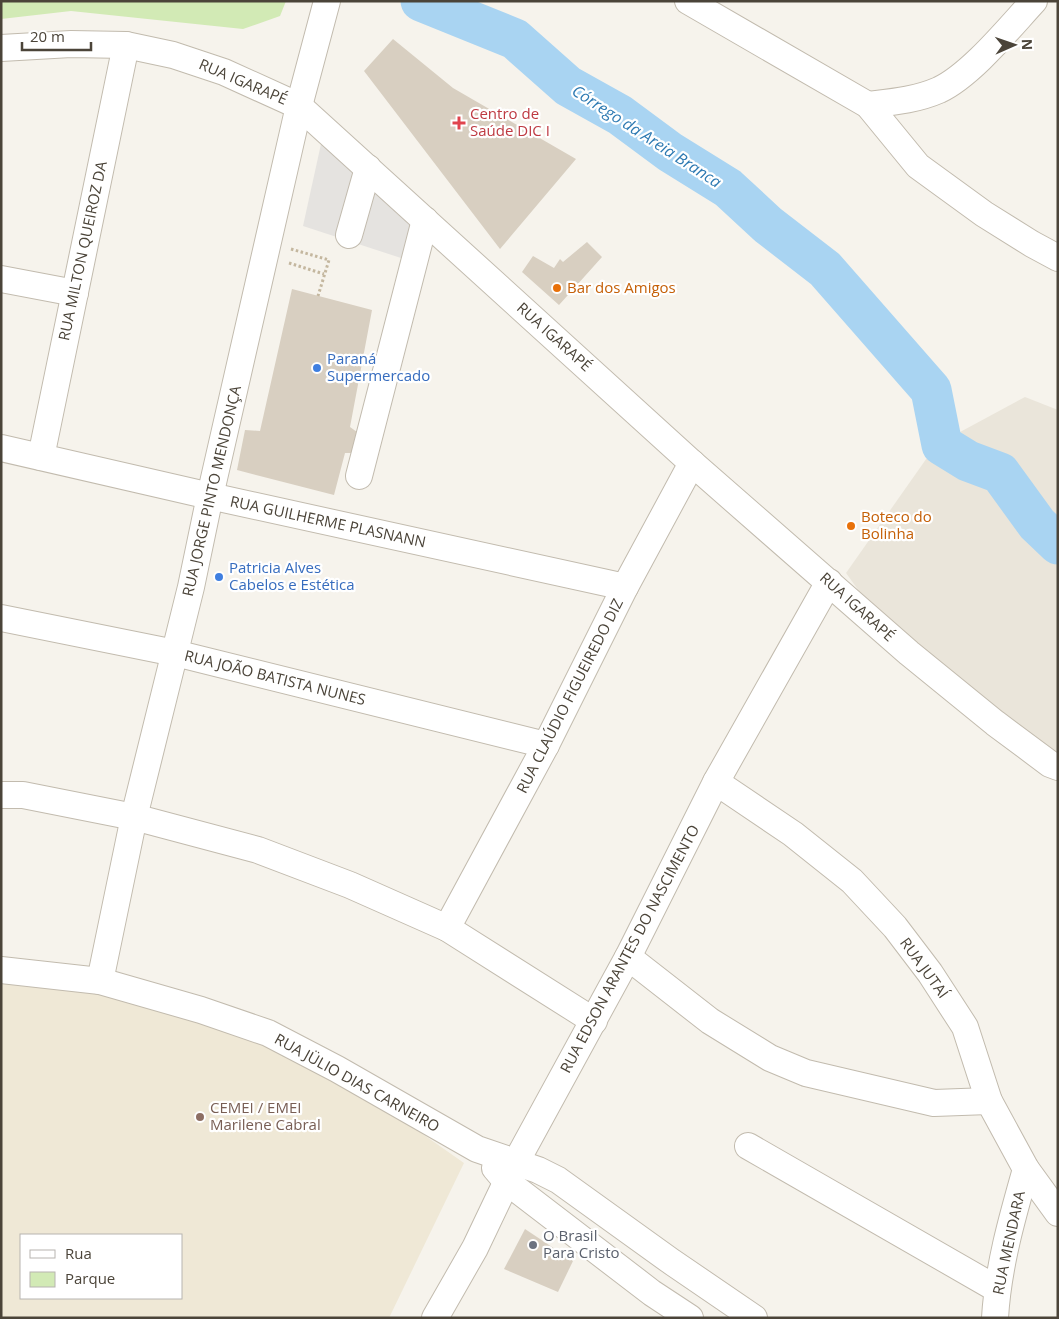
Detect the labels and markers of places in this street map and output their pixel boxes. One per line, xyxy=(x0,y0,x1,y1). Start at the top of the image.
place label: Centro de Saúde DIC I xyxy=(470,103,550,140)
marker: Centro de Saúde DIC I xyxy=(452,116,466,130)
place label: Bar dos Amigos xyxy=(567,277,676,297)
marker: Bar dos Amigos xyxy=(551,282,563,294)
place label: Paraná Supermercado xyxy=(327,348,430,385)
marker: Paraná Supermercado xyxy=(311,362,323,374)
place label: Boteco do Bolinha xyxy=(861,506,932,543)
marker: Boteco do Bolinha xyxy=(845,520,857,532)
place label: Patricia Alves Cabelos e Estética xyxy=(229,557,354,594)
marker: Patricia Alves Cabelos e Estética xyxy=(213,571,225,583)
place label: CEMEI / EMEI Marilene Cabral xyxy=(210,1097,321,1134)
marker: CEMEI / EMEI Marilene Cabral xyxy=(194,1111,206,1123)
place label: O Brasil Para Cristo xyxy=(543,1225,620,1262)
marker: O Brasil Para Cristo xyxy=(527,1239,539,1251)

